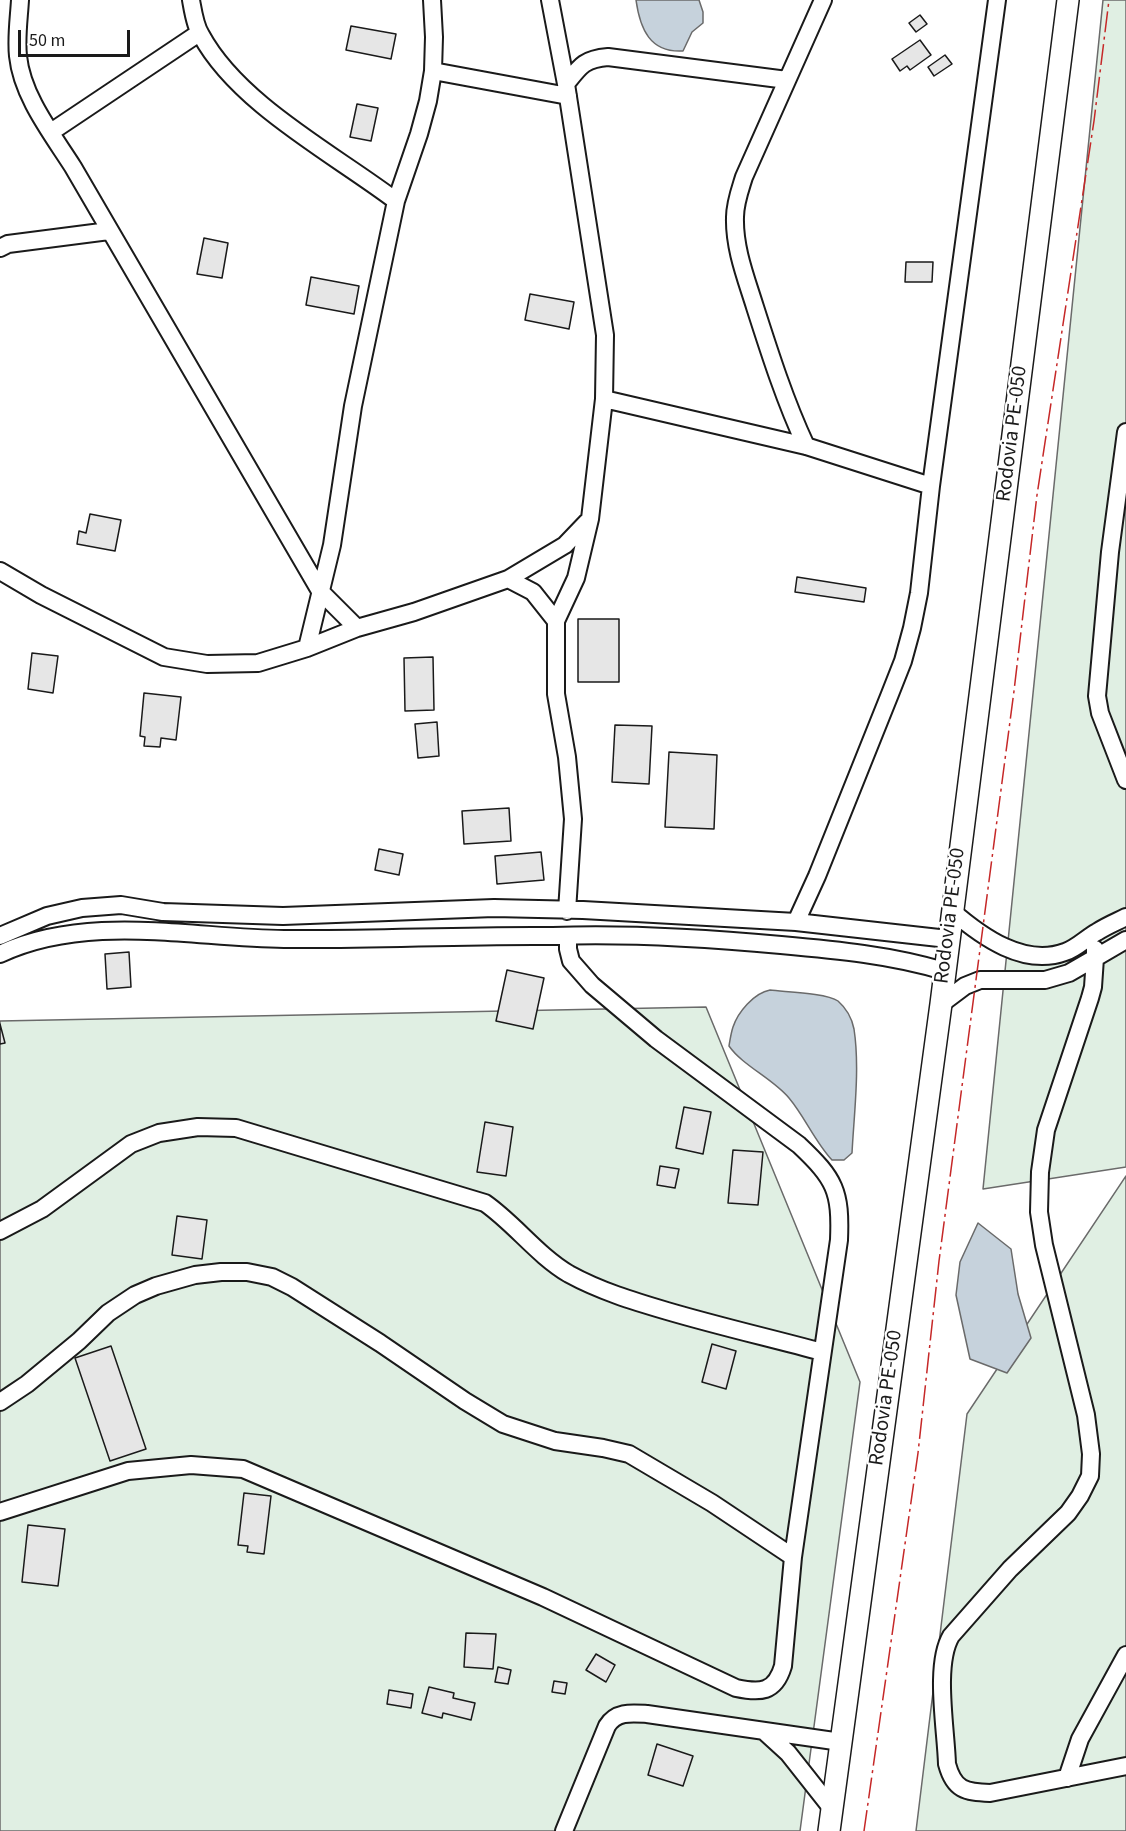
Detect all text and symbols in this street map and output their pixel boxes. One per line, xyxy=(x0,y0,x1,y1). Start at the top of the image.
scale bar xyxy=(21,18,134,56)
text: 50 m xyxy=(29,28,65,53)
street label: Rodovia PE-050 xyxy=(992,365,1034,503)
street label: Rodovia PE-050 xyxy=(930,847,972,985)
street label: Rodovia PE-050 xyxy=(865,1329,909,1467)

